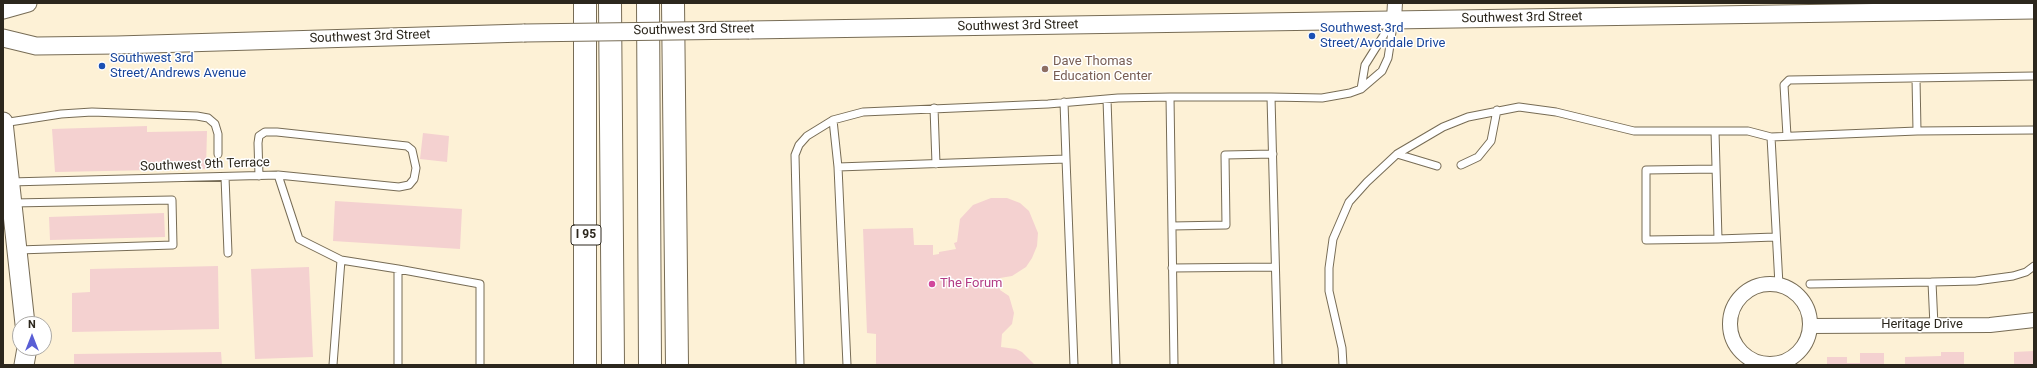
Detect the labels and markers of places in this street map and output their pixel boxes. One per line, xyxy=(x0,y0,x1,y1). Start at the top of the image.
place label: Southwest 3rd Street/Avondale Drive xyxy=(1320,21,1446,52)
marker: Southwest 3rd Street/Avondale Drive xyxy=(1307,31,1317,41)
place label: Southwest 3rd Street/Andrews Avenue xyxy=(110,51,246,82)
place label: Dave Thomas Education Center xyxy=(1053,54,1152,85)
marker: Southwest 3rd Street/Andrews Avenue xyxy=(97,61,107,71)
marker: Dave Thomas Education Center xyxy=(1040,64,1050,74)
place label: The Forum xyxy=(940,276,1002,292)
marker: The Forum xyxy=(927,279,937,289)

